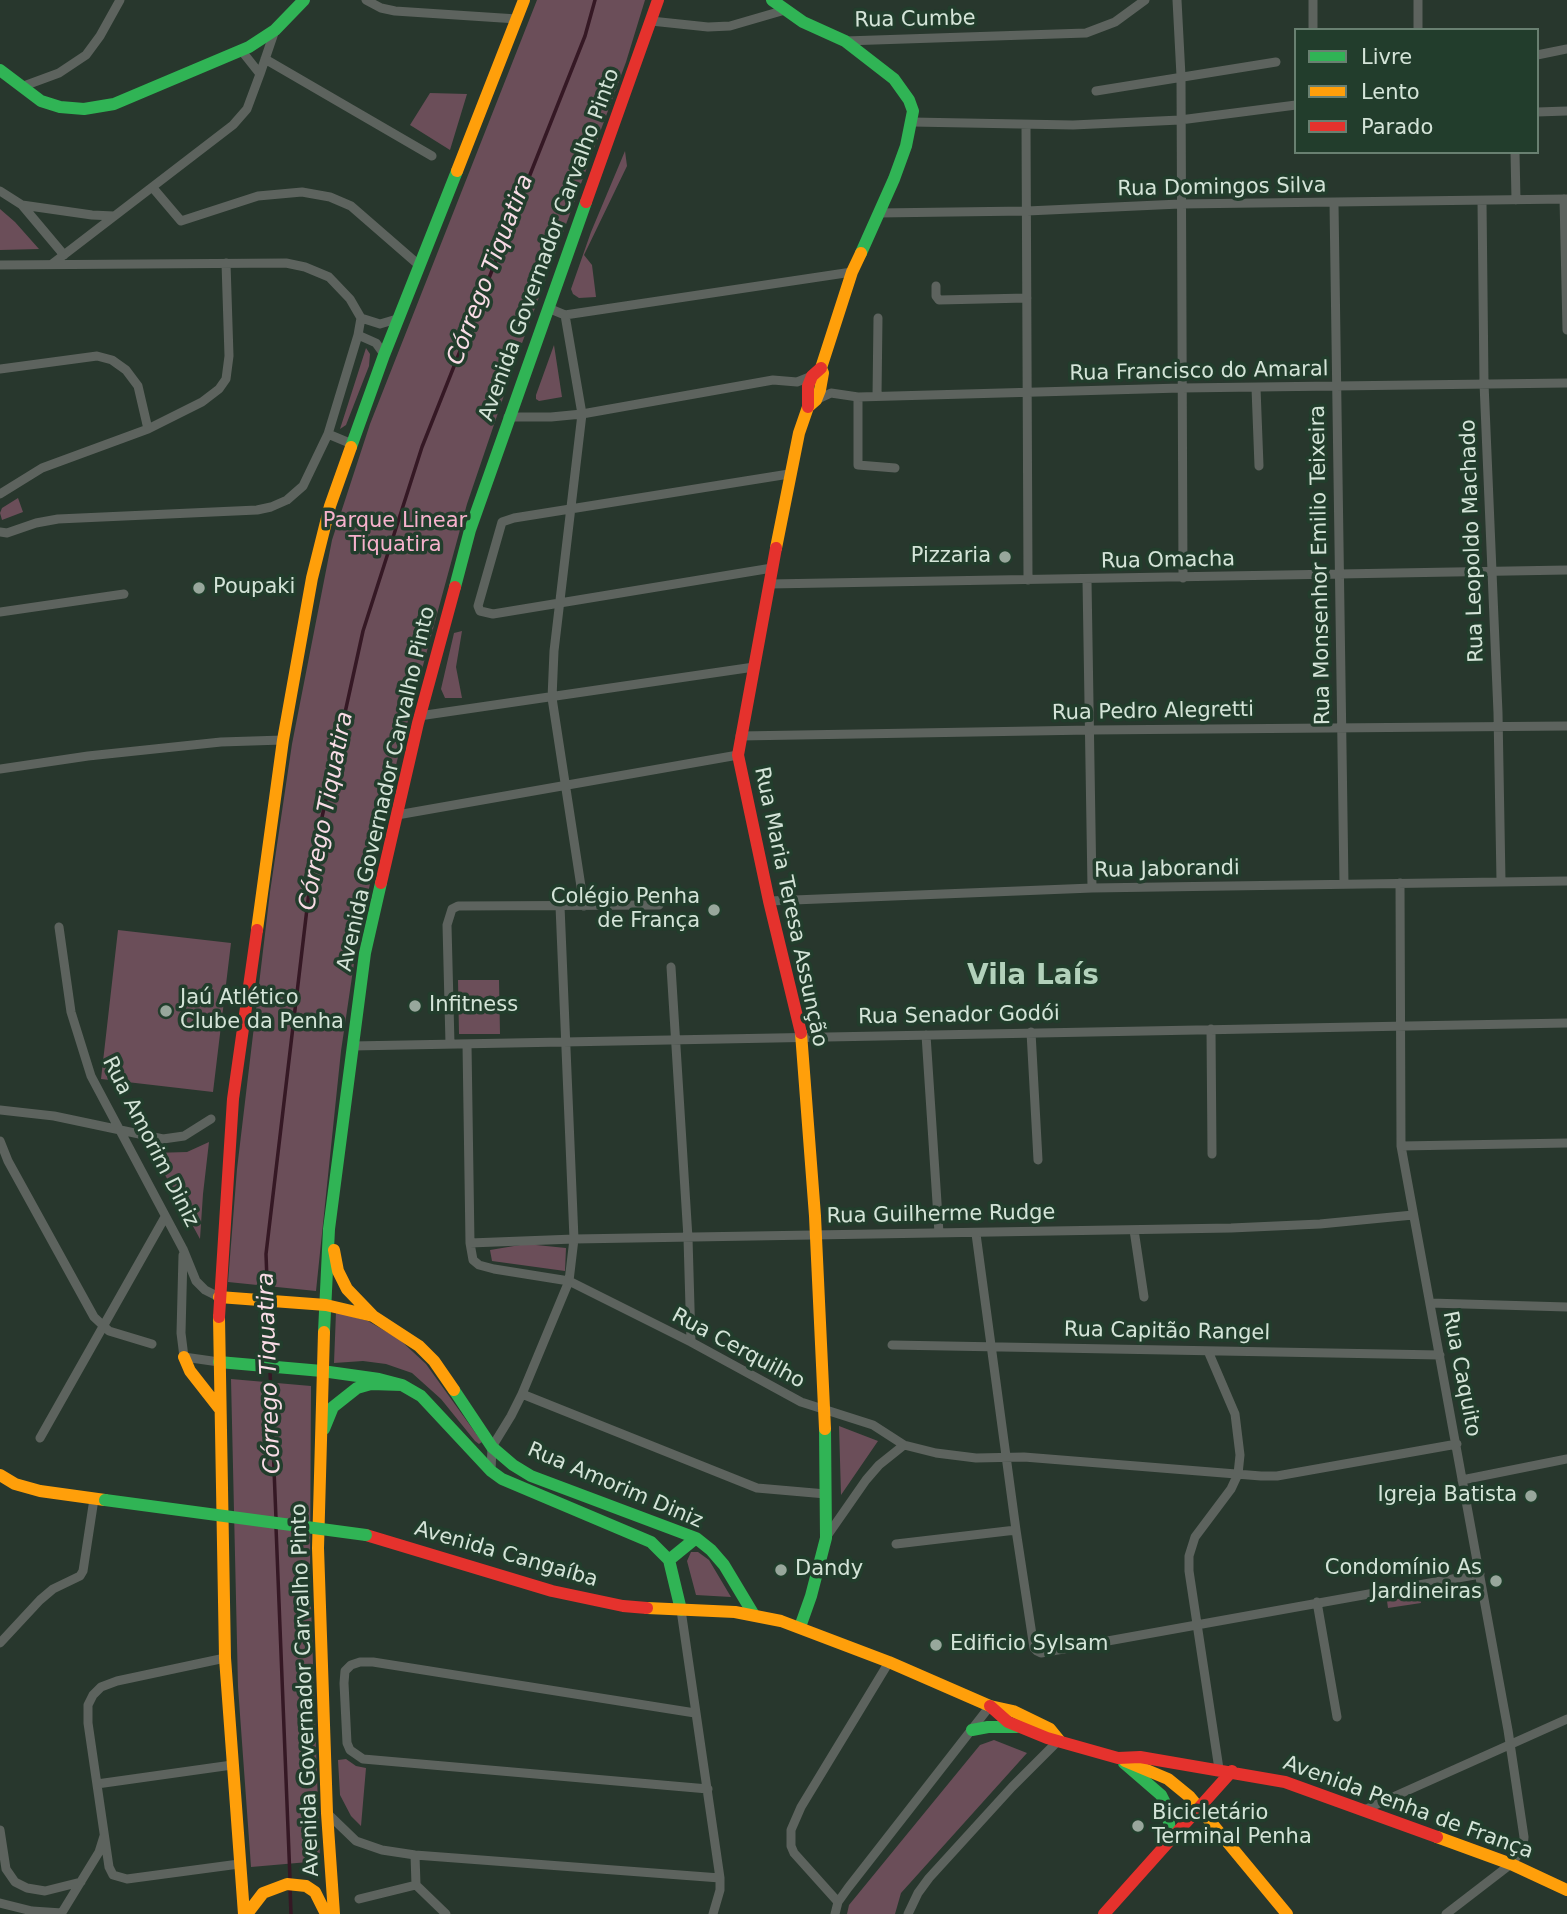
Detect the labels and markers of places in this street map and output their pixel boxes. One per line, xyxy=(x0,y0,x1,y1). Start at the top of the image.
place label: Pizzaria xyxy=(911,544,991,570)
marker: Pizzaria xyxy=(997,549,1013,565)
place label: Poupaki xyxy=(213,575,295,601)
marker: Poupaki xyxy=(191,580,207,596)
place label: Colégio Penha de França xyxy=(551,885,700,935)
marker: Colégio Penha de França xyxy=(706,902,722,918)
place label: Jaú Atlético Clube da Penha xyxy=(180,986,344,1036)
place label: Infitness xyxy=(429,993,518,1019)
marker: Infitness xyxy=(407,998,423,1014)
marker: Jaú Atlético Clube da Penha xyxy=(158,1003,174,1019)
place label: Igreja Batista xyxy=(1378,1483,1517,1509)
marker: Igreja Batista xyxy=(1523,1488,1539,1504)
place label: Condomínio As Jardineiras xyxy=(1325,1556,1482,1606)
place label: Dandy xyxy=(795,1557,863,1583)
marker: Dandy xyxy=(773,1562,789,1578)
marker: Condomínio As Jardineiras xyxy=(1488,1573,1504,1589)
place label: Edificio Sylsam xyxy=(950,1632,1108,1658)
marker: Edificio Sylsam xyxy=(928,1637,944,1653)
place label: Bicicletário Terminal Penha xyxy=(1152,1801,1312,1851)
marker: Bicicletário Terminal Penha xyxy=(1130,1818,1146,1834)

